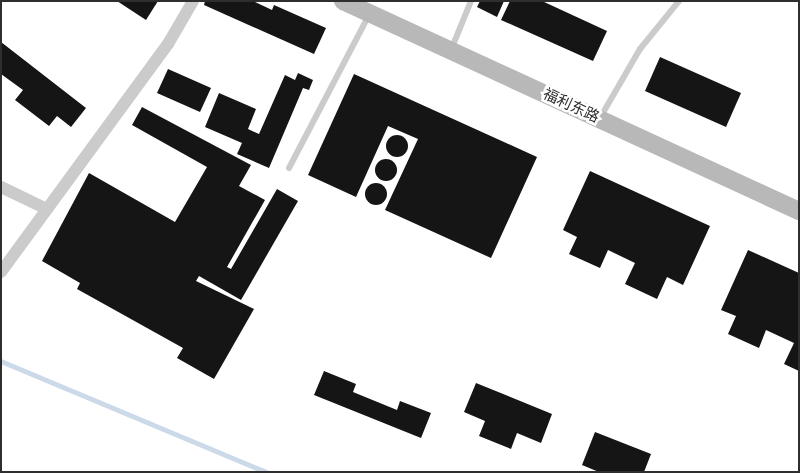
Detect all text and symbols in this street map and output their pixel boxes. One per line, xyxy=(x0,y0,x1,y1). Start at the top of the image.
street label: 福利东路 xyxy=(540,85,602,127)

